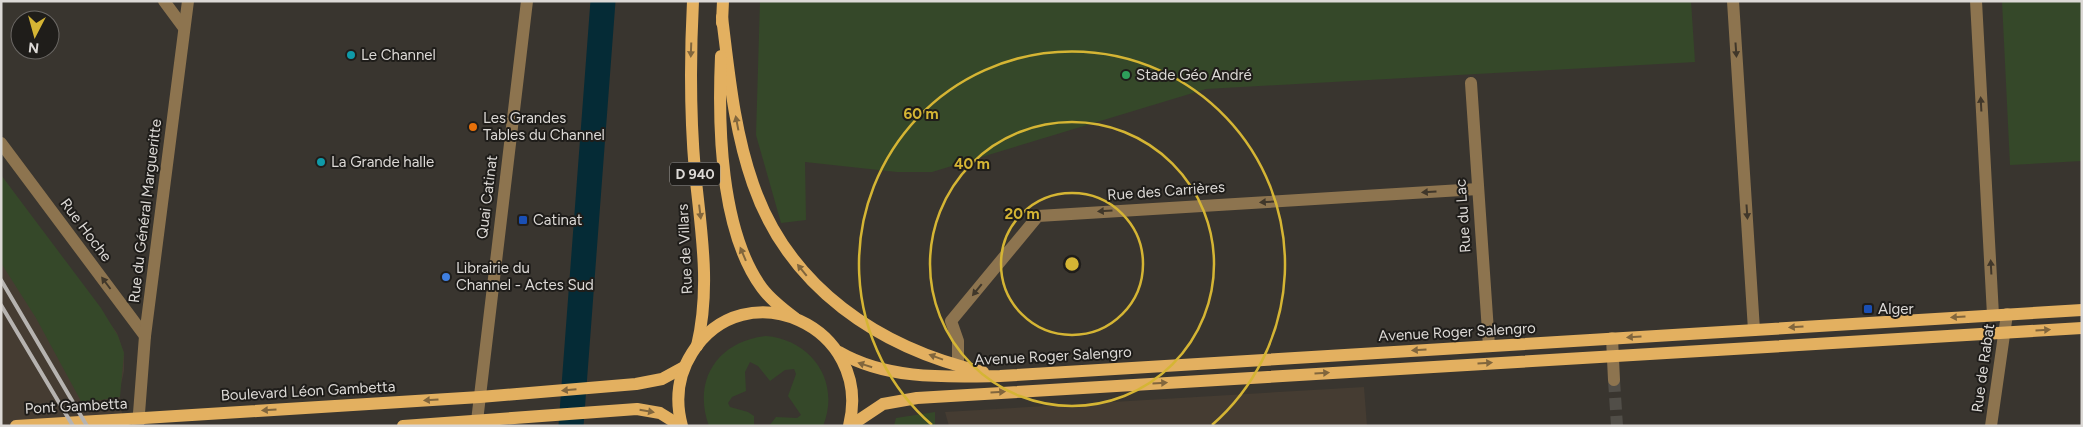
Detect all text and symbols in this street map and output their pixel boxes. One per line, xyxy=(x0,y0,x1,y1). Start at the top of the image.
north arrow xyxy=(10,10,60,60)
text: N xyxy=(27,38,40,56)
one-way arrow xyxy=(686,42,694,58)
one-way arrow xyxy=(1733,42,1741,58)
place label: Le Channel xyxy=(361,46,436,64)
marker: Le Channel xyxy=(345,49,357,61)
place label: Stade Géo André xyxy=(1136,66,1252,84)
marker: Stade Géo André xyxy=(1120,69,1132,81)
one-way arrow xyxy=(1977,96,1985,112)
text: 60 m xyxy=(903,105,939,123)
place label: Les Grandes Tables du Channel xyxy=(483,109,605,144)
one-way arrow xyxy=(733,115,741,131)
street label: Rue du Général Margueritte xyxy=(125,118,165,304)
marker: Les Grandes Tables du Channel xyxy=(467,121,479,133)
place label: La Grande halle xyxy=(331,153,434,171)
street label: Quai Catinat xyxy=(473,154,501,240)
text: 40 m xyxy=(954,155,990,173)
marker: La Grande halle xyxy=(315,156,327,168)
road number: D 940 xyxy=(670,162,720,185)
street label: Rue des Carrières xyxy=(1107,178,1225,204)
street label: Rue du Lac xyxy=(1451,178,1475,254)
one-way arrow xyxy=(1421,188,1437,196)
street label: Rue Hoche xyxy=(56,195,116,265)
one-way arrow xyxy=(1258,198,1274,206)
street label: Rue de Villars xyxy=(674,203,696,295)
one-way arrow xyxy=(696,204,704,220)
one-way arrow xyxy=(1743,204,1751,220)
text: 20 m xyxy=(1004,205,1040,223)
one-way arrow xyxy=(1096,208,1112,216)
place label: Catinat xyxy=(533,211,583,229)
marker: Catinat xyxy=(517,214,529,226)
one-way arrow xyxy=(739,247,747,261)
centre of rings xyxy=(1063,255,1081,273)
one-way arrow xyxy=(1986,258,1994,274)
place label: Librairie du Channel - Actes Sud xyxy=(456,259,594,294)
one-way arrow xyxy=(796,264,807,277)
marker: Librairie du Channel - Actes Sud xyxy=(440,271,452,283)
one-way arrow xyxy=(100,277,111,290)
one-way arrow xyxy=(972,283,983,296)
place label: Alger xyxy=(1878,300,1914,318)
marker: Alger xyxy=(1862,303,1874,315)
one-way arrow xyxy=(1950,314,1966,322)
street label: Avenue Roger Salengro xyxy=(1378,319,1536,345)
street label: Rue de Rabat xyxy=(1968,322,1998,414)
one-way arrow xyxy=(1788,324,1804,332)
one-way arrow xyxy=(2035,326,2051,334)
one-way arrow xyxy=(1626,334,1642,342)
street label: Avenue Roger Salengro xyxy=(974,343,1132,369)
one-way arrow xyxy=(1411,347,1427,355)
one-way arrow xyxy=(928,353,943,361)
one-way arrow xyxy=(1477,359,1493,367)
one-way arrow xyxy=(857,360,872,368)
one-way arrow xyxy=(1315,369,1331,377)
street label: Boulevard Léon Gambetta xyxy=(220,377,396,405)
one-way arrow xyxy=(1153,378,1169,386)
one-way arrow xyxy=(561,386,577,394)
one-way arrow xyxy=(990,388,1006,396)
street label: Pont Gambetta xyxy=(24,394,128,418)
one-way arrow xyxy=(423,397,439,405)
one-way arrow xyxy=(261,407,277,415)
one-way arrow xyxy=(640,407,656,415)

